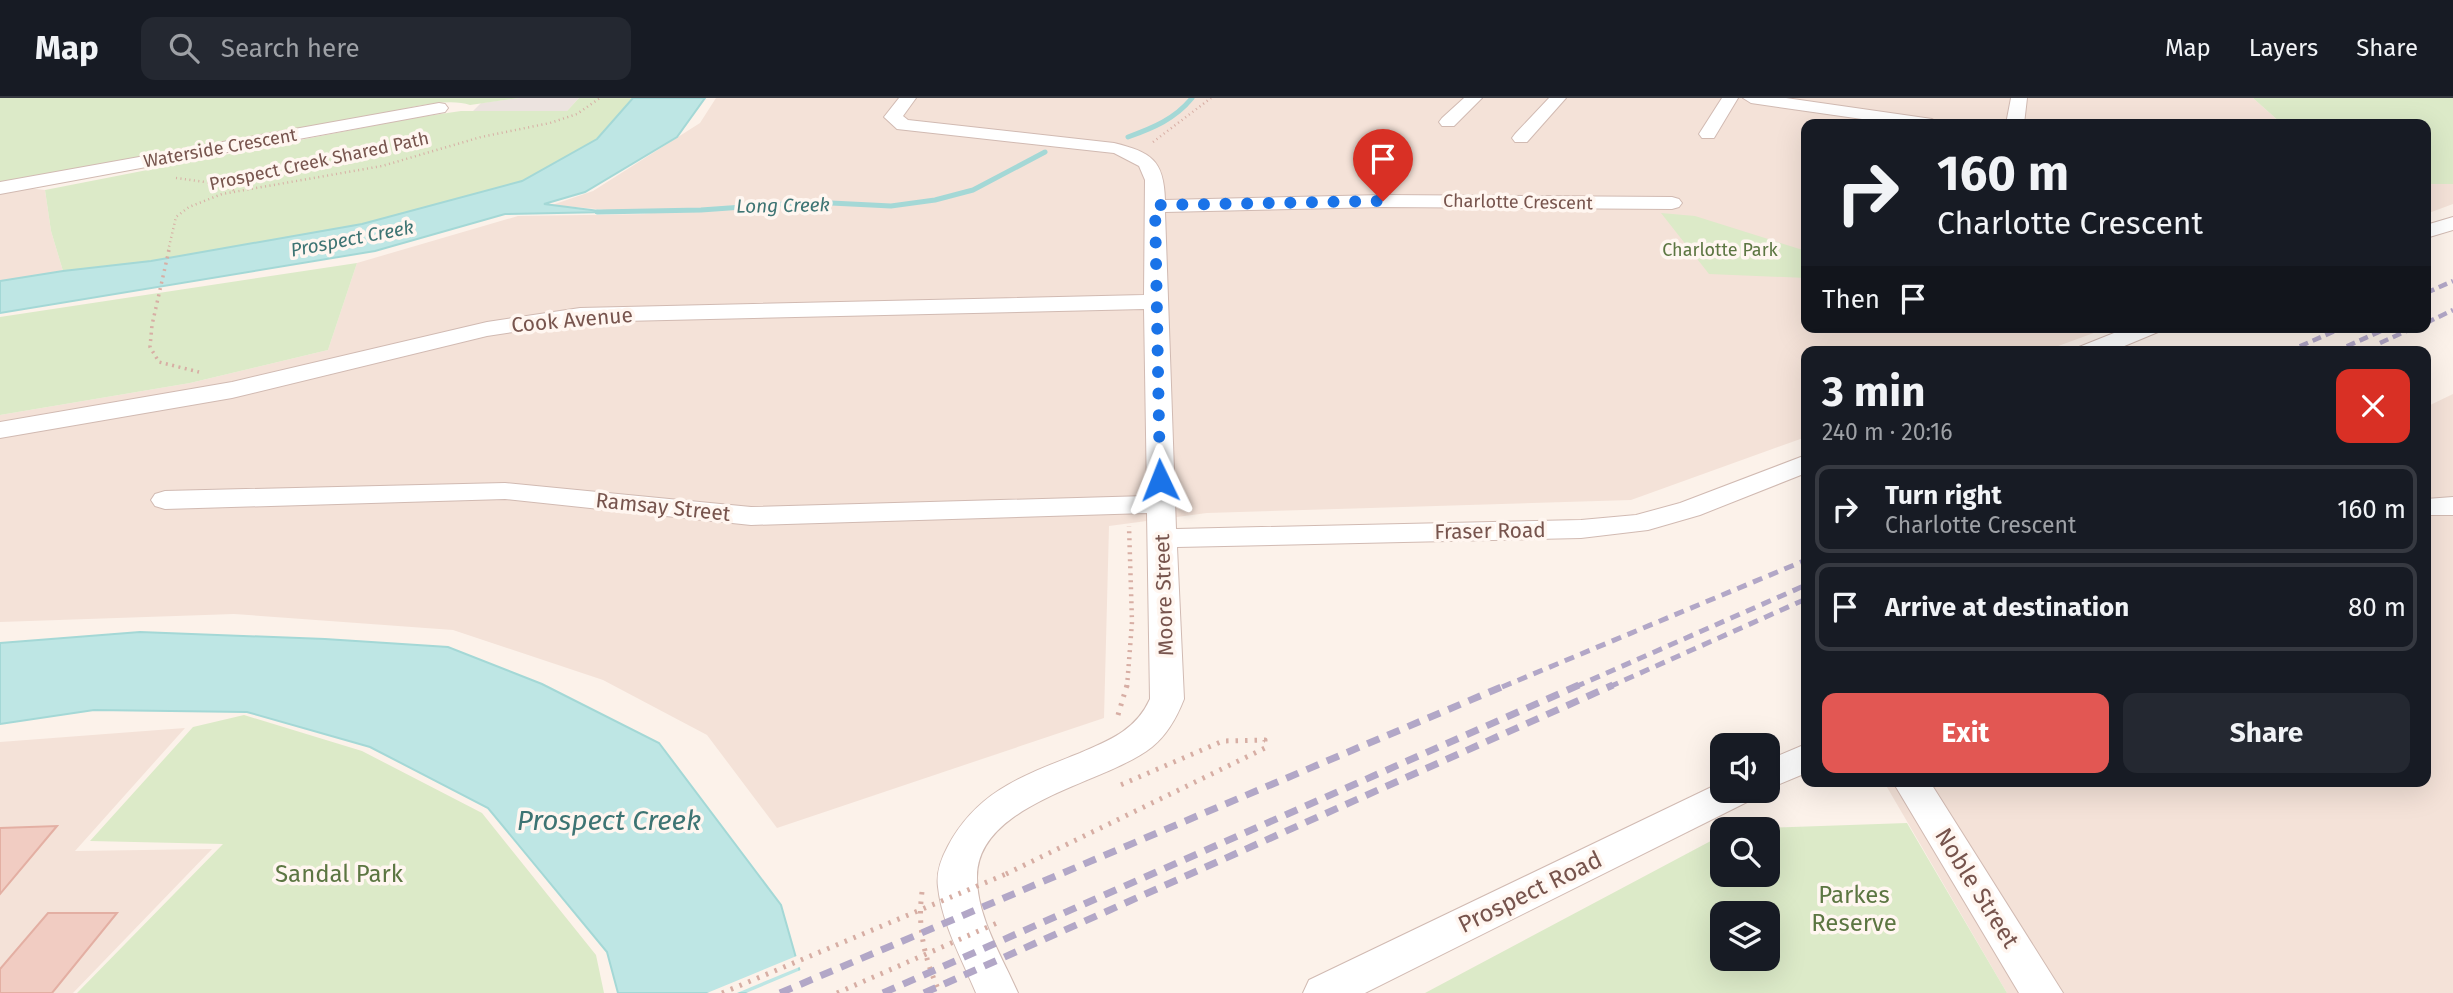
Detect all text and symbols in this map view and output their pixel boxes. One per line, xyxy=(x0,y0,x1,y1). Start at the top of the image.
search box xyxy=(141,17,631,80)
text: Map xyxy=(35,28,99,68)
icon: search xyxy=(165,29,203,67)
text: Search here xyxy=(221,33,360,64)
text: Map xyxy=(2165,34,2211,62)
text: Layers xyxy=(2249,34,2318,62)
text: Share xyxy=(2356,34,2418,62)
street label: Waterside Crescent xyxy=(142,124,299,172)
street label: Prospect Creek Shared Path xyxy=(207,127,431,195)
pin xyxy=(1353,129,1413,201)
icon: arrive xyxy=(1364,140,1402,178)
text: 160 m xyxy=(1937,144,2069,203)
icon: right xyxy=(1822,147,1913,238)
street label: Charlotte Crescent xyxy=(1443,190,1594,214)
water label: Long Creek xyxy=(736,193,830,218)
text: Charlotte Crescent xyxy=(1937,204,2203,242)
water label: Prospect Creek xyxy=(288,215,416,262)
park label: Charlotte Park xyxy=(1662,239,1779,261)
icon: arrive xyxy=(1894,280,1932,318)
text: Then xyxy=(1822,284,1880,315)
street label: Cook Avenue xyxy=(510,302,634,338)
text: 3 min xyxy=(1822,367,1925,417)
button: close xyxy=(2336,369,2410,443)
text: 240 m · 20:16 xyxy=(1822,418,1952,446)
position arrow xyxy=(1123,443,1197,517)
text: Turn right xyxy=(1885,480,2002,511)
street label: Ramsay Street xyxy=(594,487,732,527)
icon: right xyxy=(1826,490,1864,528)
text: 160 m xyxy=(2337,494,2406,525)
text: Charlotte Crescent xyxy=(1885,511,2076,539)
street label: Fraser Road xyxy=(1434,517,1546,545)
street label: Moore Street xyxy=(1149,533,1179,657)
icon: arrive xyxy=(1826,588,1864,626)
text: Arrive at destination xyxy=(1885,592,2129,623)
text: 80 m xyxy=(2348,592,2406,623)
button: Exit xyxy=(1822,693,2109,773)
button: Share xyxy=(2123,693,2410,773)
map controls xyxy=(1710,733,1780,971)
button: sound xyxy=(1710,733,1780,803)
water label: Prospect Creek xyxy=(517,804,701,837)
button: search xyxy=(1710,817,1780,887)
street label: Noble Street xyxy=(1929,823,2025,953)
street label: Prospect Road xyxy=(1454,845,1606,939)
park label: Sandal Park xyxy=(275,860,404,888)
park label: Parkes Reserve xyxy=(1811,881,1897,937)
button: layers xyxy=(1710,901,1780,971)

